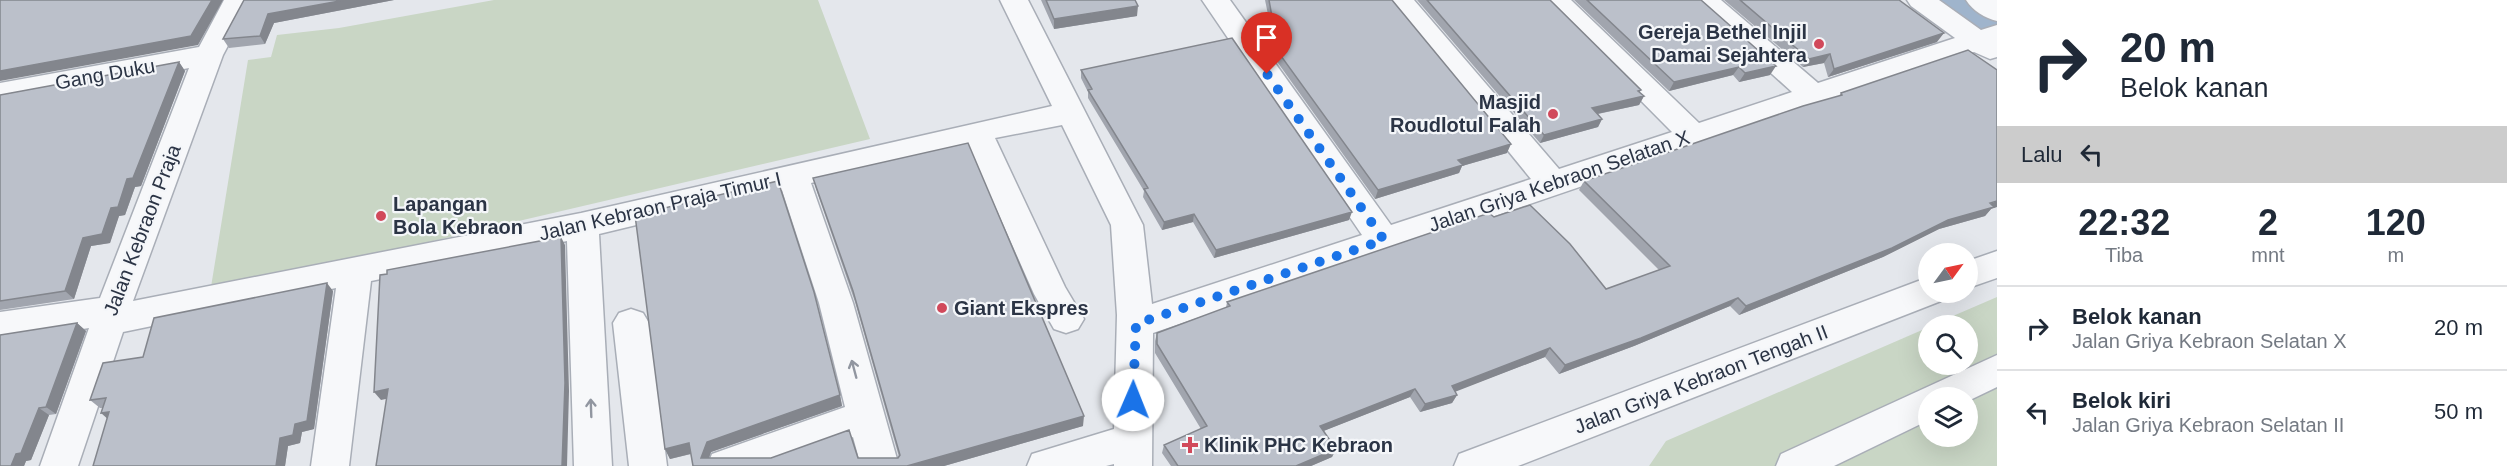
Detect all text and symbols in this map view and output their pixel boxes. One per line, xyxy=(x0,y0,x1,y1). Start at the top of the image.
pin xyxy=(1241,12,1292,74)
icon: arrive xyxy=(1250,21,1283,54)
place label: Gereja Bethel Injil Damai Sejahtera xyxy=(1638,21,1808,66)
icon: right xyxy=(2021,24,2099,102)
text: 20 m xyxy=(2120,24,2216,71)
marker: Gereja Bethel Injil Damai Sejahtera xyxy=(1812,37,1826,51)
street label: Gang Duku xyxy=(53,54,157,94)
text: Belok kanan xyxy=(2120,73,2269,103)
place label: Masjid Roudlotul Falah xyxy=(1390,91,1541,136)
marker: Masjid Roudlotul Falah xyxy=(1546,107,1560,121)
street label: Jalan Griya Kebraon Selatan X xyxy=(1426,126,1692,236)
icon: left xyxy=(2075,138,2108,171)
street label: Jalan Kebraon Praja xyxy=(99,141,185,319)
text: Lalu xyxy=(2021,142,2063,167)
street label: Jalan Kebraon Praja Timur I xyxy=(537,167,783,245)
place label: Lapangan Bola Kebraon xyxy=(393,193,523,238)
text: 22:32 xyxy=(2078,202,2170,243)
text: 2 xyxy=(2258,202,2278,243)
text: 120 xyxy=(2366,202,2426,243)
marker: Lapangan Bola Kebraon xyxy=(374,209,388,223)
north arrow xyxy=(1918,243,1978,303)
map controls xyxy=(1918,243,1978,447)
text: Tiba xyxy=(2105,244,2143,266)
text: mnt xyxy=(2251,244,2285,266)
text: m xyxy=(2388,244,2404,266)
place label: Giant Ekspres xyxy=(954,297,1089,319)
marker: Giant Ekspres xyxy=(935,301,949,315)
text: Belok kanan xyxy=(2072,304,2202,329)
icon: right xyxy=(2021,312,2054,345)
button: search xyxy=(1918,315,1978,375)
text: 20 m xyxy=(2434,315,2483,340)
street label: Jalan Griya Kebraon Tengah II xyxy=(1571,320,1831,438)
text: Jalan Griya Kebraon Selatan X xyxy=(2072,330,2347,352)
one-way arrow xyxy=(848,360,859,379)
position arrow xyxy=(1101,368,1165,432)
button: layers xyxy=(1918,387,1978,447)
text: Belok kiri xyxy=(2072,388,2171,413)
icon: left xyxy=(2021,396,2054,429)
one-way arrow xyxy=(585,398,596,418)
text: 50 m xyxy=(2434,399,2483,424)
text: Jalan Griya Kebraon Selatan II xyxy=(2072,414,2344,436)
place label: Klinik PHC Kebraon xyxy=(1204,434,1393,456)
marker: Klinik PHC Kebraon xyxy=(1181,436,1199,454)

